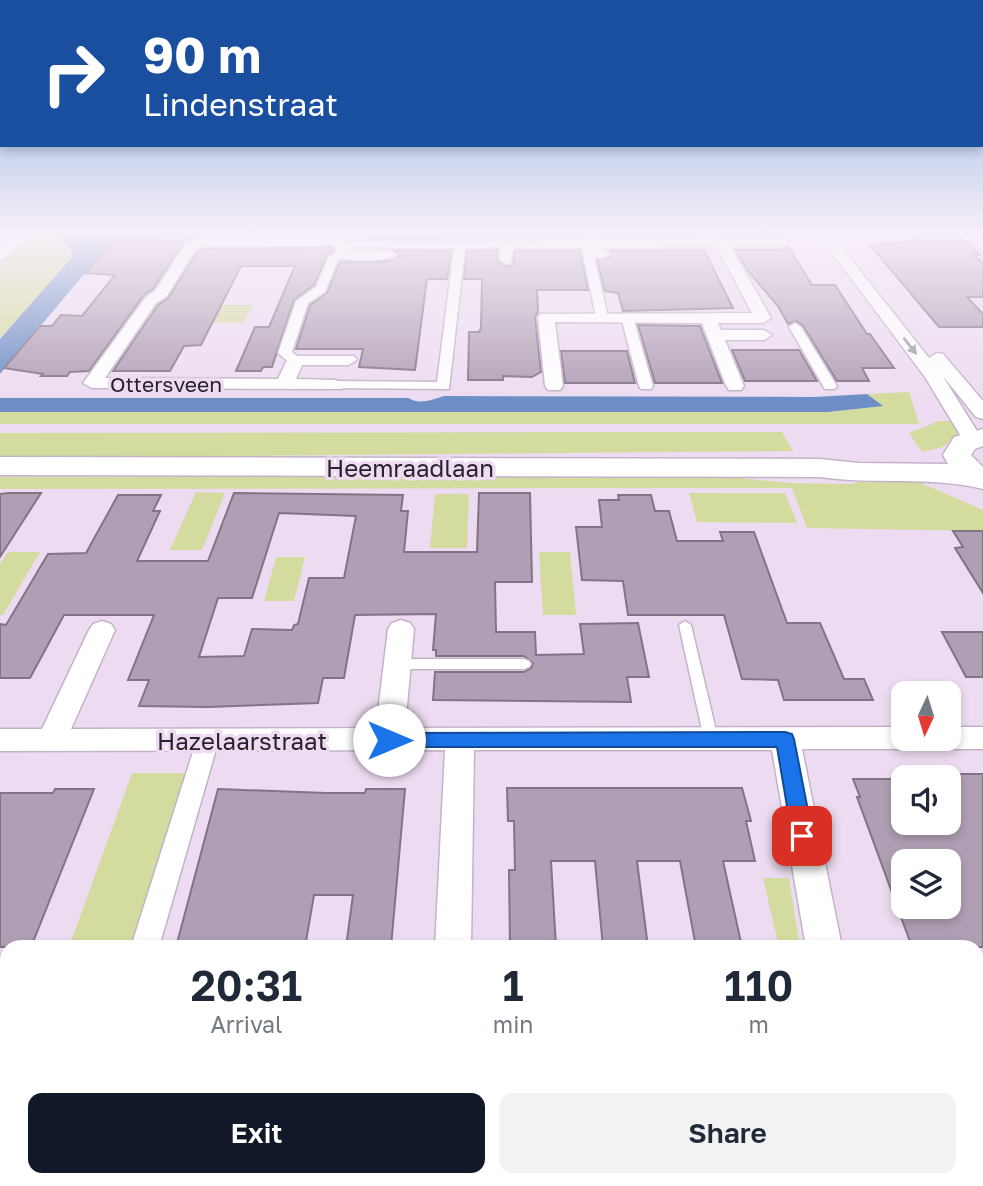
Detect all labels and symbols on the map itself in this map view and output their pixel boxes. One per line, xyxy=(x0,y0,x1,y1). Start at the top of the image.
one-way arrow xyxy=(903,337,917,355)
street label: Ottersveen xyxy=(110,371,222,397)
street label: Heemraadlaan xyxy=(326,453,494,482)
north arrow xyxy=(891,681,961,751)
position arrow xyxy=(352,703,426,777)
street label: Hazelaarstraat xyxy=(157,726,327,755)
pin xyxy=(772,806,832,866)

